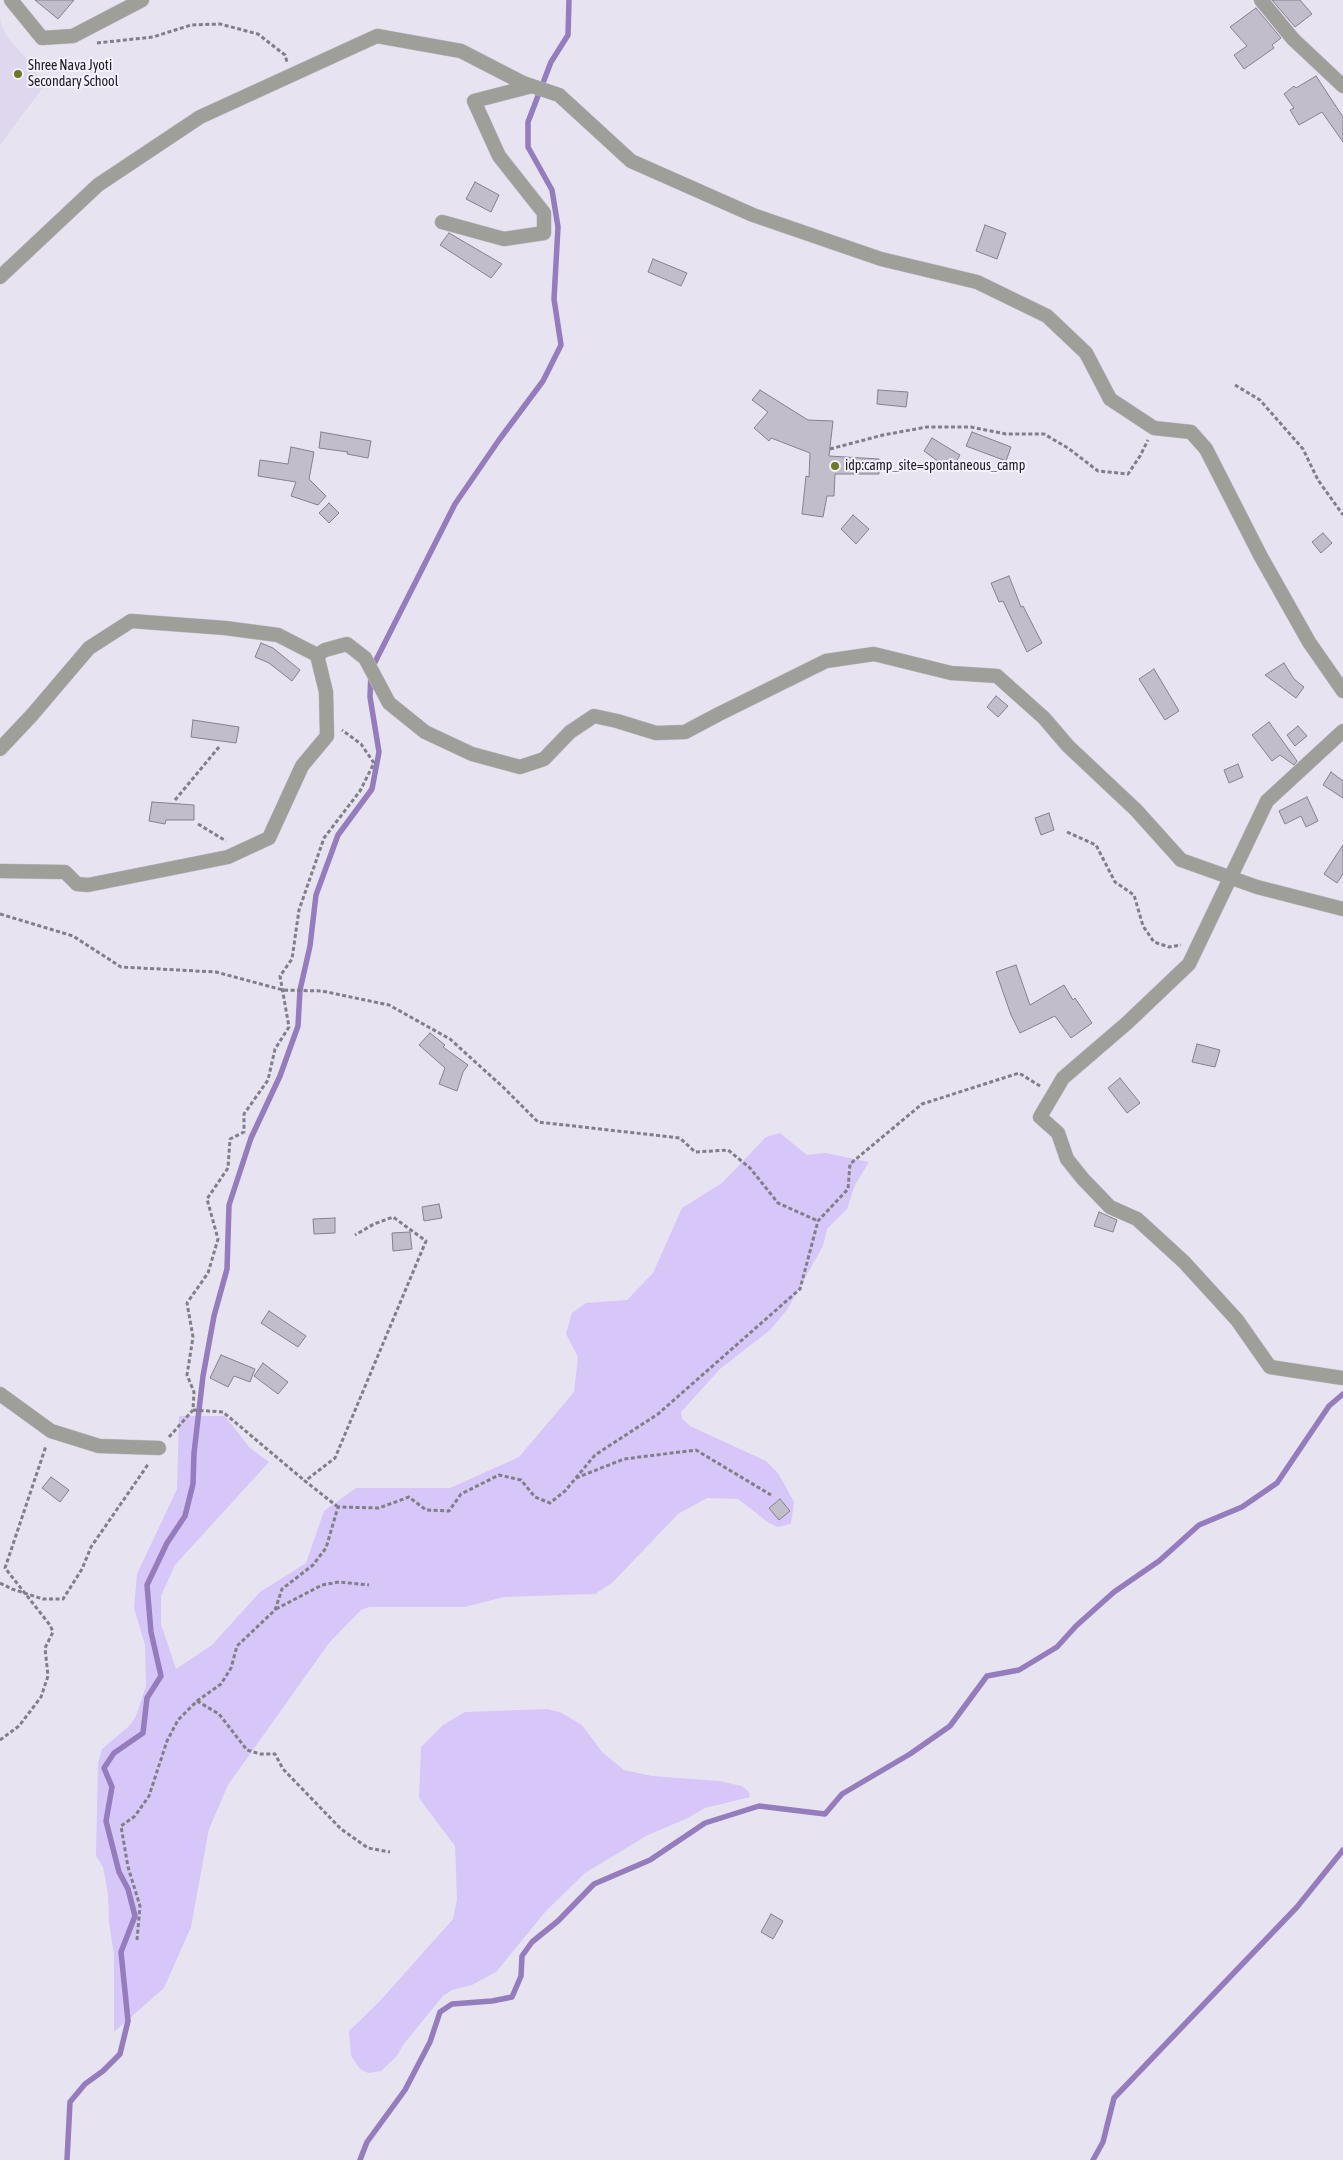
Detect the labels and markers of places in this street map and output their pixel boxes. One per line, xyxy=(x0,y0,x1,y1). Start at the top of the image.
place label: Shree Nava Jyoti Secondary School xyxy=(28,58,118,90)
marker: Shree Nava Jyoti Secondary School xyxy=(12,68,24,80)
place label: idp:camp_site=spontaneous_camp xyxy=(845,458,1025,474)
marker: idp:camp_site=spontaneous_camp xyxy=(829,460,841,472)

